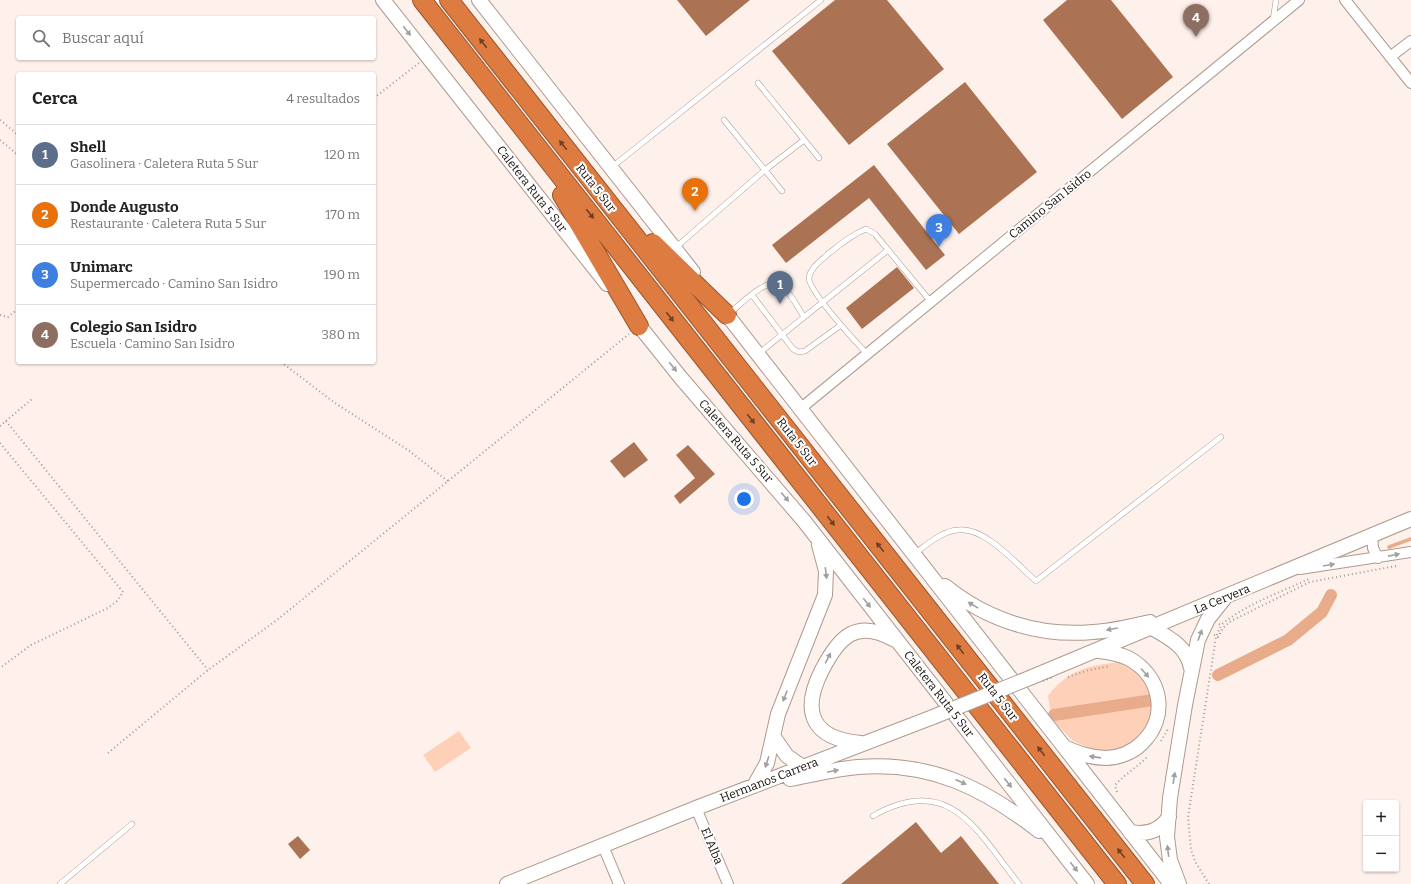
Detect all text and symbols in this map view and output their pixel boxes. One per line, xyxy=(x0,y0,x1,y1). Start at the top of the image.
pin: 4 xyxy=(1183,4,1209,37)
search box xyxy=(16,16,376,60)
one-way arrow xyxy=(403,25,411,36)
icon: search xyxy=(30,27,52,49)
text: Buscar aquí xyxy=(62,29,144,47)
one-way arrow xyxy=(478,37,487,48)
text: Cerca xyxy=(32,88,77,109)
text: 4 resultados xyxy=(286,91,360,106)
text: Shell xyxy=(70,138,106,156)
one-way arrow xyxy=(558,139,567,150)
street label: Caletera Ruta 5 Sur xyxy=(494,143,570,235)
text: 1 xyxy=(42,147,48,162)
text: 120 m xyxy=(324,147,360,162)
text: Gasolinera · Caletera Ruta 5 Sur xyxy=(70,156,258,171)
street label: Ruta 5 Sur xyxy=(573,161,619,215)
street label: Camino San Isidro xyxy=(1006,166,1094,241)
pin: 2 xyxy=(682,178,708,211)
text: Donde Augusto xyxy=(70,198,179,216)
text: 2 xyxy=(41,207,49,222)
text: 170 m xyxy=(325,207,360,222)
one-way arrow xyxy=(586,209,594,220)
pin: 3 xyxy=(926,214,952,247)
text: Restaurante · Caletera Ruta 5 Sur xyxy=(70,216,266,231)
text: Unimarc xyxy=(70,258,133,276)
text: 3 xyxy=(41,267,49,282)
text: 190 m xyxy=(324,267,360,282)
pin: 1 xyxy=(767,271,793,304)
text: Supermercado · Camino San Isidro xyxy=(70,276,278,291)
one-way arrow xyxy=(666,311,675,322)
text: Colegio San Isidro xyxy=(70,318,197,336)
text: 4 xyxy=(41,327,49,342)
text: 380 m xyxy=(321,327,360,342)
text: Escuela · Camino San Isidro xyxy=(70,336,235,351)
one-way arrow xyxy=(668,362,677,373)
street label: Caletera Ruta 5 Sur xyxy=(696,397,776,486)
one-way arrow xyxy=(746,413,755,424)
street label: Ruta 5 Sur xyxy=(774,415,820,469)
your location xyxy=(734,489,754,509)
one-way arrow xyxy=(780,492,789,503)
one-way arrow xyxy=(827,516,835,527)
one-way arrow xyxy=(875,542,884,553)
one-way arrow xyxy=(1388,552,1400,558)
one-way arrow xyxy=(1323,561,1335,567)
one-way arrow xyxy=(823,567,829,580)
street label: La Cervera xyxy=(1192,581,1252,617)
one-way arrow xyxy=(863,597,872,608)
one-way arrow xyxy=(967,602,979,609)
one-way arrow xyxy=(1106,627,1118,633)
one-way arrow xyxy=(1198,629,1204,641)
one-way arrow xyxy=(956,644,964,655)
street label: Caletera Ruta 5 Sur xyxy=(901,648,977,740)
one-way arrow xyxy=(825,652,831,664)
one-way arrow xyxy=(1140,668,1149,678)
street label: Ruta 5 Sur xyxy=(975,670,1021,724)
one-way arrow xyxy=(782,690,788,702)
one-way arrow xyxy=(1036,746,1045,757)
one-way arrow xyxy=(1089,754,1101,760)
street label: Hermanos Carrera xyxy=(718,755,820,805)
one-way arrow xyxy=(764,757,770,769)
one-way arrow xyxy=(827,767,840,773)
one-way arrow xyxy=(1171,772,1177,784)
one-way arrow xyxy=(1003,777,1012,788)
one-way arrow xyxy=(955,779,966,785)
map controls xyxy=(1363,800,1399,872)
button: + xyxy=(1363,800,1399,836)
street label: El Alba xyxy=(698,825,726,867)
button: − xyxy=(1363,836,1399,872)
one-way arrow xyxy=(1165,845,1172,857)
one-way arrow xyxy=(1117,848,1126,859)
one-way arrow xyxy=(1069,862,1078,873)

